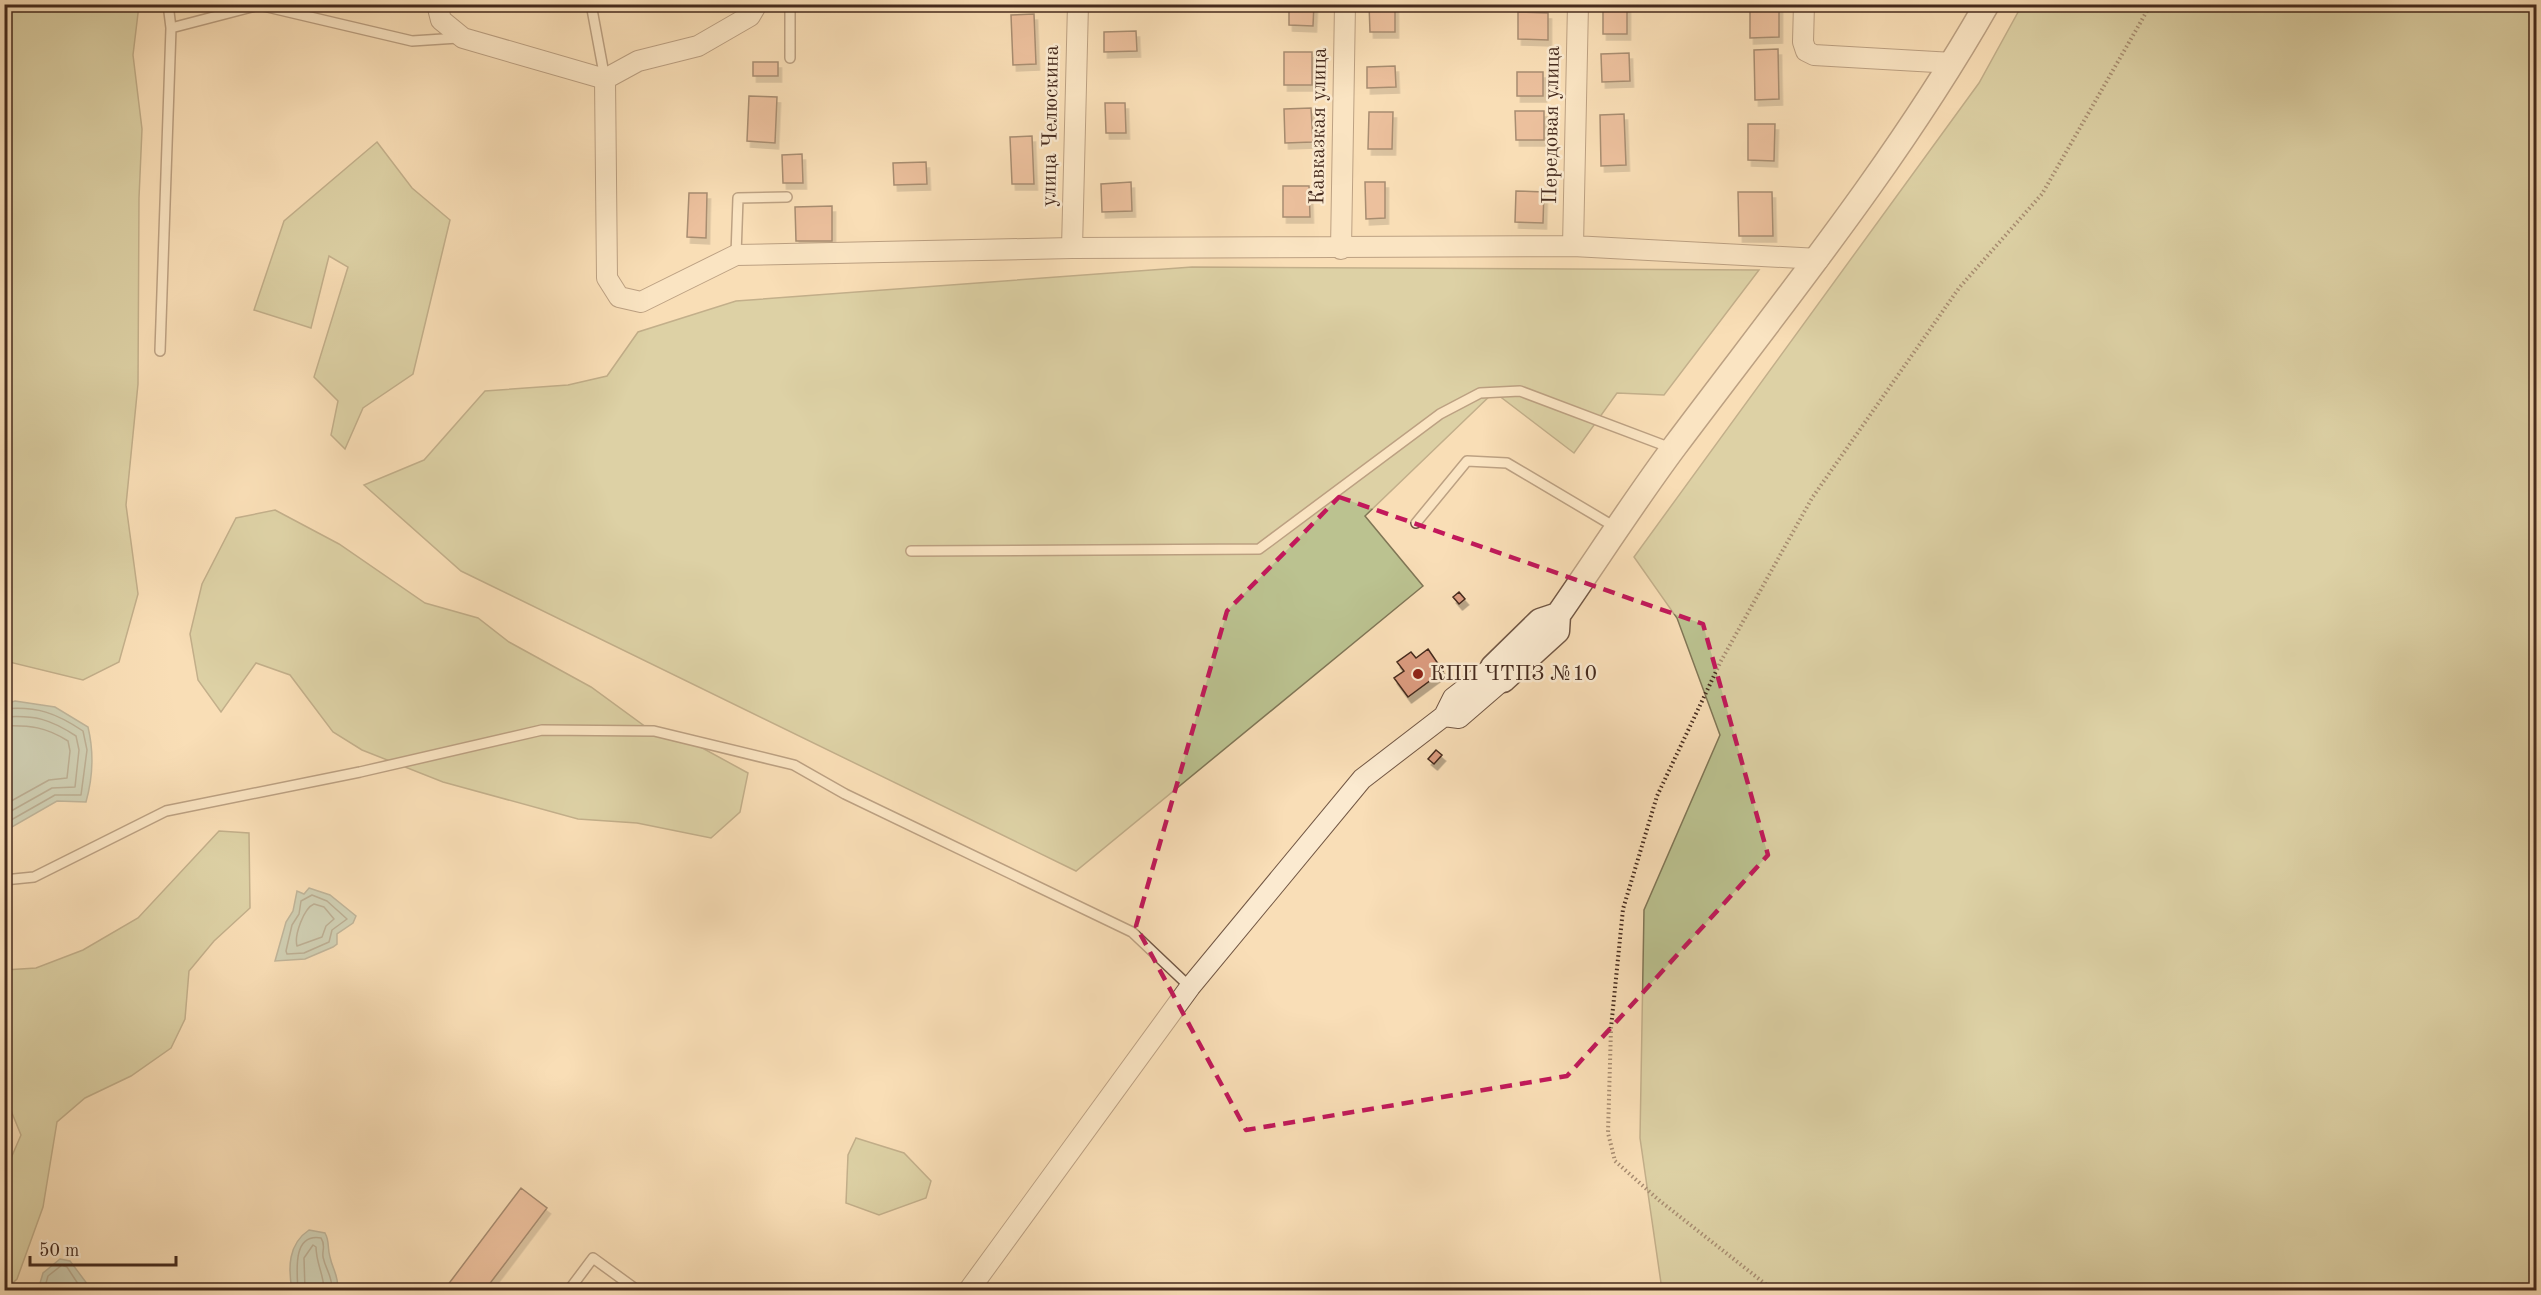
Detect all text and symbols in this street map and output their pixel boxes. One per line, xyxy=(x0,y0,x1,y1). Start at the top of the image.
street label: улица Челюскина xyxy=(1039,45,1063,207)
street label: Передовая улица xyxy=(1540,46,1564,204)
street label: Кавказкая улица xyxy=(1307,47,1331,205)
place label: КПП ЧТПЗ №10 xyxy=(1430,664,1597,685)
marker: КПП ЧТПЗ №10 xyxy=(1411,667,1425,681)
scale bar xyxy=(30,1229,176,1267)
text: 50 m xyxy=(39,1242,79,1260)

